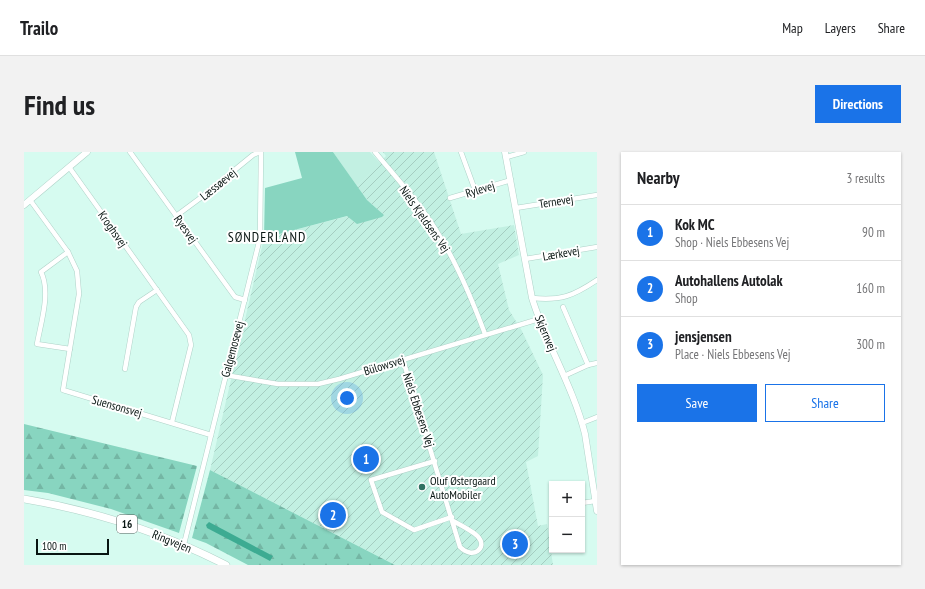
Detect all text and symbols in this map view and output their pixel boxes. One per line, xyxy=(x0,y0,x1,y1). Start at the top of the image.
text: Trailo xyxy=(20,16,58,40)
text: Map xyxy=(782,19,803,37)
text: Layers xyxy=(825,19,856,37)
text: Share xyxy=(878,19,905,37)
button: Directions xyxy=(815,85,901,123)
text: Find us xyxy=(24,86,95,123)
street label: Læssøevej xyxy=(197,165,239,203)
text: Nearby xyxy=(637,167,680,189)
text: 3 results xyxy=(846,170,885,187)
street label: Rylevej xyxy=(464,177,496,201)
street label: Niels Kjeldsens Vej xyxy=(397,183,453,255)
street label: Ternevej xyxy=(538,191,574,211)
street label: Kroghsvej xyxy=(95,208,131,250)
street label: Ryesvej xyxy=(171,212,201,246)
text: Kok MC xyxy=(675,215,715,234)
text: 1 xyxy=(647,224,653,241)
text: 90 m xyxy=(862,224,885,241)
district label: SØNDERLAND xyxy=(228,228,306,246)
text: Shop · Niels Ebbesens Vej xyxy=(675,234,789,251)
street label: Lærkevej xyxy=(541,242,581,264)
text: Autohallens Autolak xyxy=(675,271,783,290)
text: 2 xyxy=(647,280,653,297)
text: 160 m xyxy=(856,280,885,297)
text: Shop xyxy=(675,290,698,307)
street label: Skjernvej xyxy=(532,313,560,353)
street label: Galgemosevej xyxy=(217,319,247,379)
text: jensjensen xyxy=(675,327,732,346)
text: 3 xyxy=(647,336,653,353)
text: 300 m xyxy=(856,336,885,353)
text: Place · Niels Ebbesens Vej xyxy=(675,346,791,363)
street label: Bülowsvej xyxy=(362,352,406,378)
street label: Niels Ebbesens Vej xyxy=(400,371,438,449)
button: Save xyxy=(637,384,757,422)
button: Share xyxy=(765,384,885,422)
your location xyxy=(337,388,357,408)
street label: Suensonsvej xyxy=(90,392,144,420)
pin: 1 xyxy=(353,444,379,474)
place label: Oluf Østergaard AutoMobiler xyxy=(430,473,496,502)
map controls xyxy=(549,481,585,553)
button: + xyxy=(549,481,585,517)
marker: Oluf Østergaard AutoMobiler xyxy=(417,482,427,492)
pin: 2 xyxy=(320,500,346,530)
road number: 16 xyxy=(117,515,137,533)
button: − xyxy=(549,517,585,553)
street label: Ringvejen xyxy=(150,526,194,556)
pin: 3 xyxy=(502,529,528,559)
scale bar xyxy=(36,537,109,556)
text: 100 m xyxy=(42,539,66,553)

